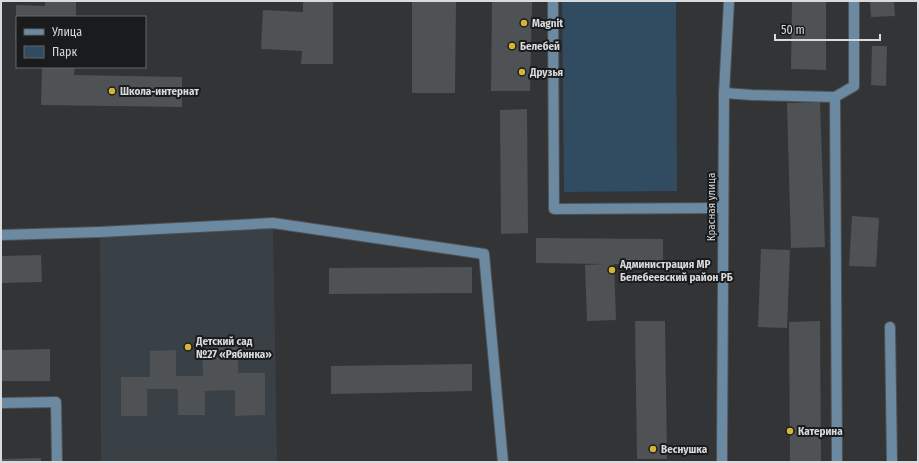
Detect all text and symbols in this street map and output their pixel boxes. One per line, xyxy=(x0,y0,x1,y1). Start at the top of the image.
legend xyxy=(16,16,146,68)
scale bar xyxy=(775,16,880,42)
place label: Magnit xyxy=(532,17,563,30)
marker: Magnit xyxy=(519,18,529,28)
text: 50 m xyxy=(781,23,805,37)
text: Улица xyxy=(51,25,82,39)
place label: Белебей xyxy=(520,40,560,53)
marker: Белебей xyxy=(507,41,517,51)
text: Парк xyxy=(52,45,78,59)
place label: Друзья xyxy=(529,66,563,79)
marker: Друзья xyxy=(517,67,527,77)
place label: Школа-интернат xyxy=(120,85,199,98)
marker: Школа-интернат xyxy=(107,86,117,96)
street label: Красная улица xyxy=(705,173,718,241)
place label: Администрация МР Белебеевский район РБ xyxy=(619,258,733,284)
marker: Администрация МР Белебеевский район РБ xyxy=(607,265,617,275)
place label: Детский сад №27 «Рябинка» xyxy=(195,335,272,361)
marker: Детский сад №27 «Рябинка» xyxy=(183,342,193,352)
place label: Катерина xyxy=(798,425,843,438)
marker: Катерина xyxy=(785,426,795,436)
place label: Веснушка xyxy=(661,443,708,456)
marker: Веснушка xyxy=(648,444,658,454)

